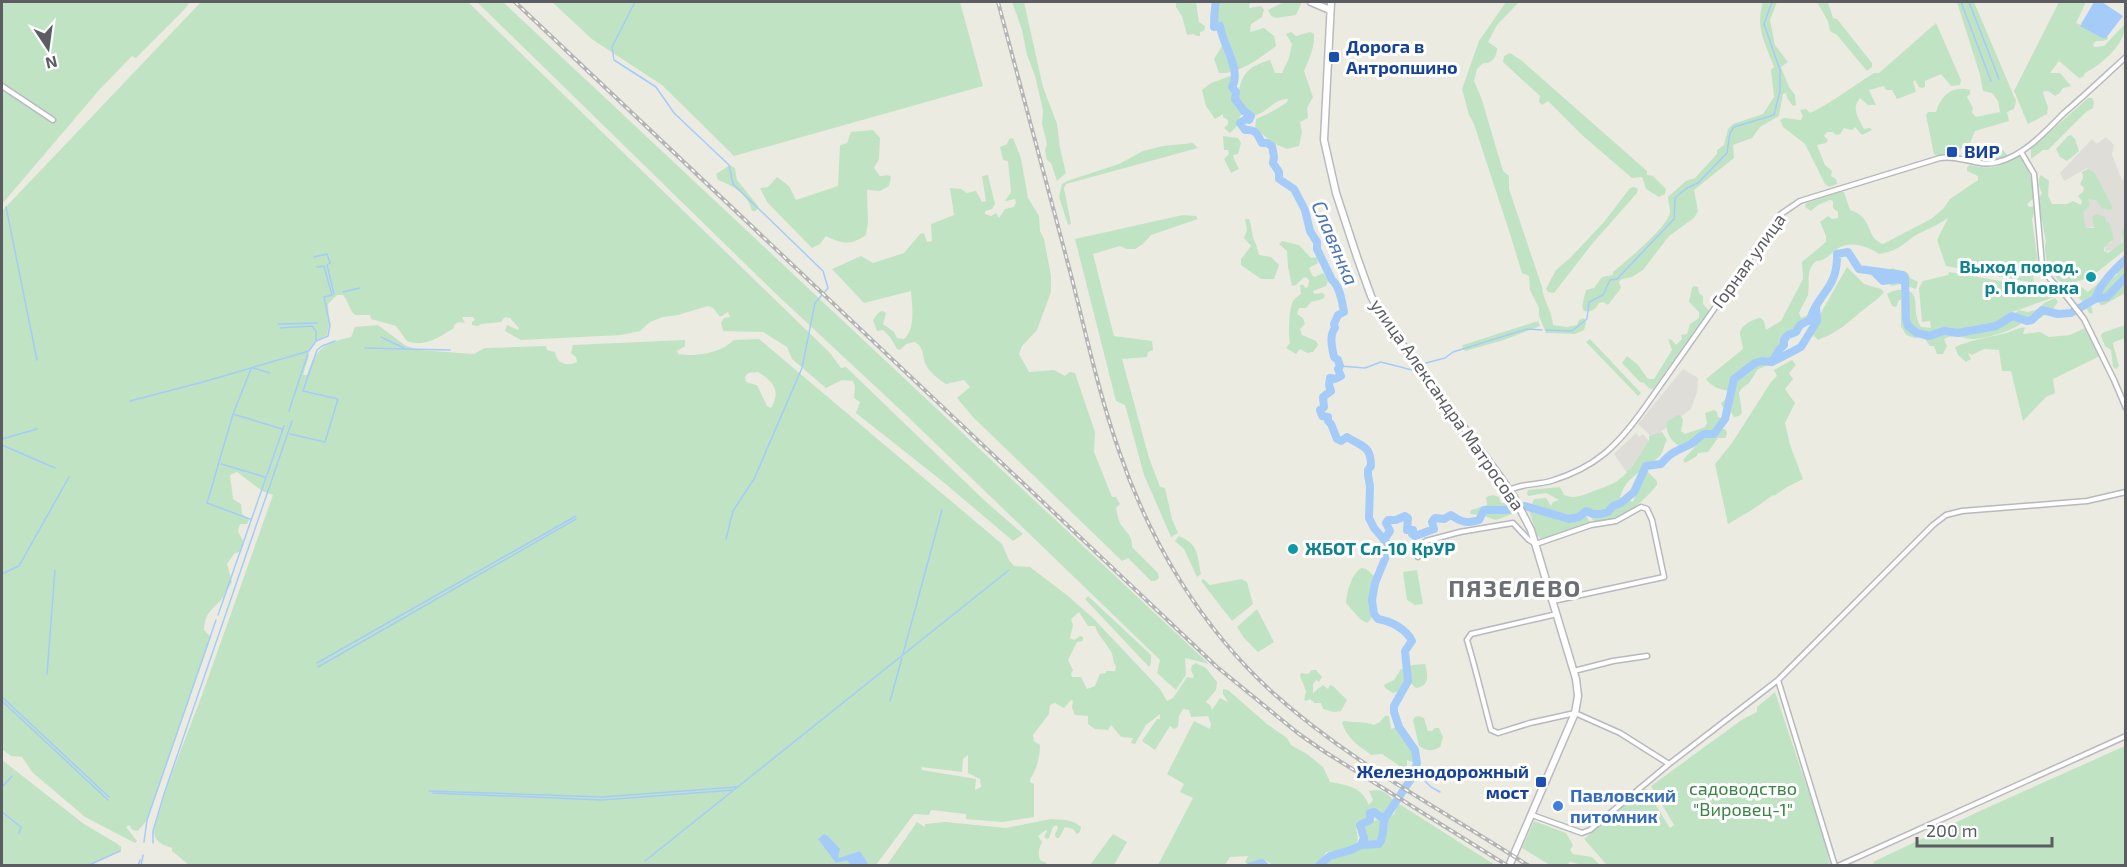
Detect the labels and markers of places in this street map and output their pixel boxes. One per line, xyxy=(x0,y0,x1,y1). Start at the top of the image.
place label: Дорога в Антропшино xyxy=(1346,35,1458,78)
marker: Дорога в Антропшино xyxy=(1327,50,1341,64)
place label: ВИР xyxy=(1964,140,2000,162)
marker: ВИР xyxy=(1945,145,1959,159)
place label: Выход пород. р. Поповка xyxy=(1959,255,2079,298)
marker: Выход пород. р. Поповка xyxy=(2084,270,2098,284)
place label: ЖБОТ Сл-10 КрУР xyxy=(1305,537,1455,559)
marker: ЖБОТ Сл-10 КрУР xyxy=(1286,542,1300,556)
place label: Железнодорожный мост xyxy=(1357,760,1529,803)
marker: Железнодорожный мост xyxy=(1534,775,1548,789)
place label: Павловский питомник xyxy=(1570,784,1676,827)
marker: Павловский питомник xyxy=(1551,799,1565,813)

